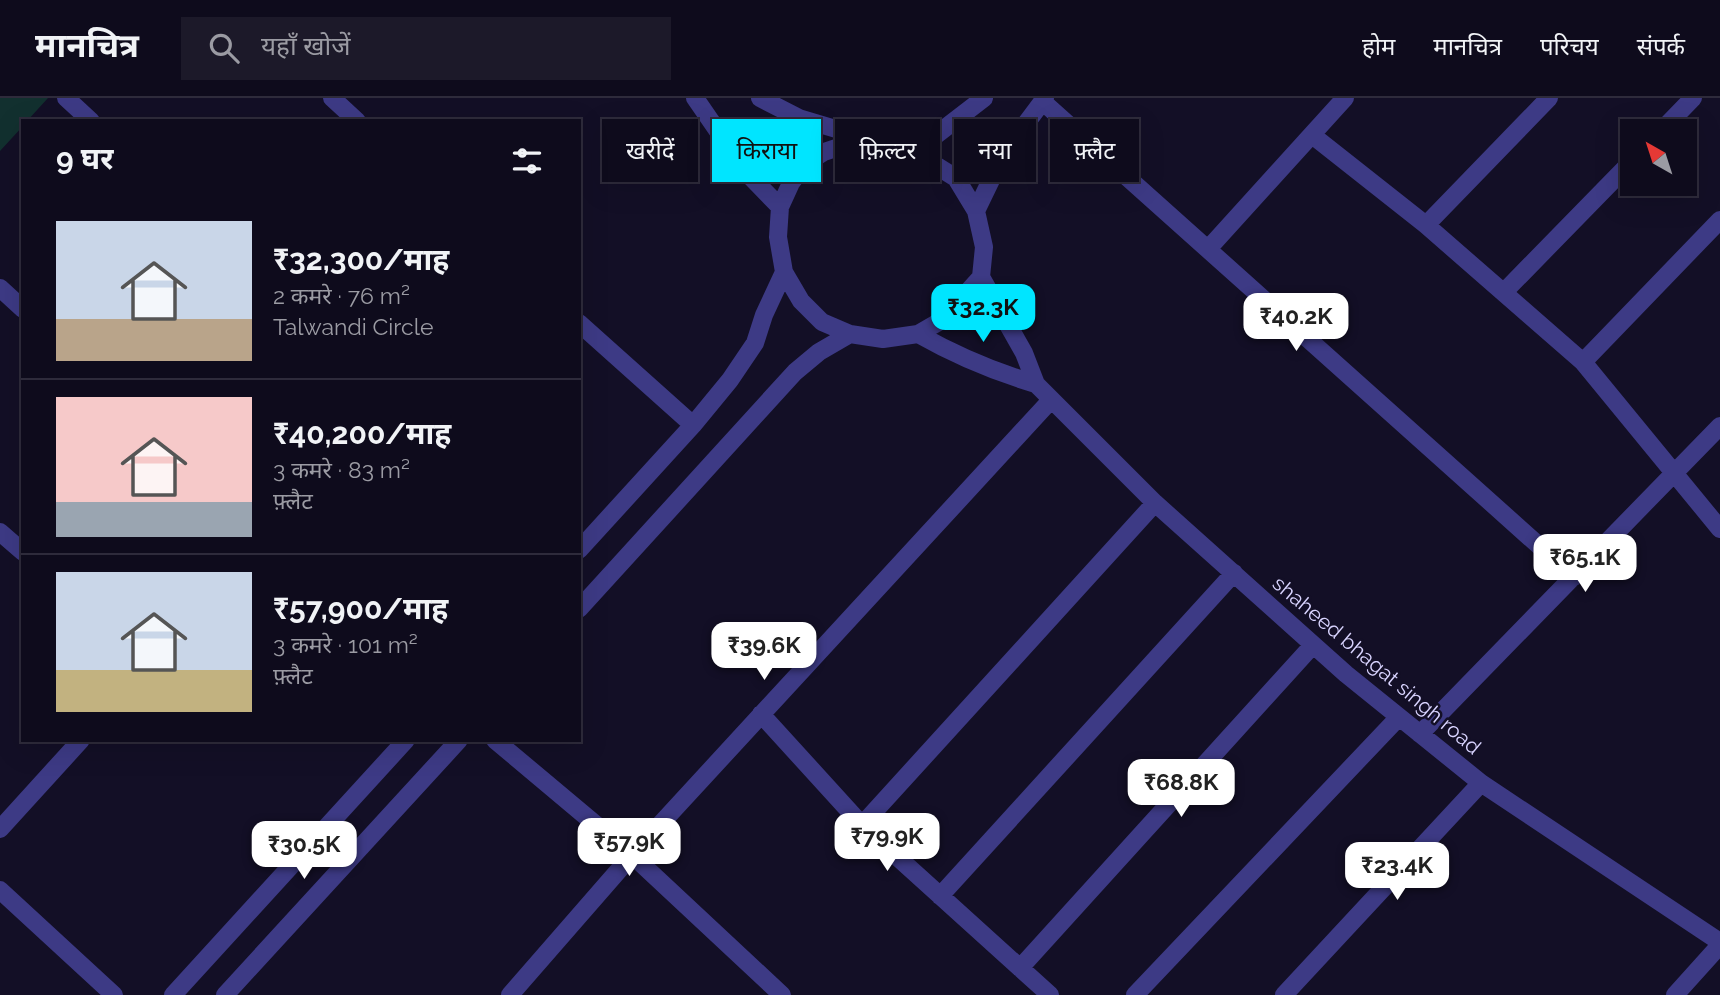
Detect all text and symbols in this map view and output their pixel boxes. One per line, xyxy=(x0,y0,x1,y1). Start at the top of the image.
search box xyxy=(181,17,671,80)
text: मानचित्र xyxy=(35,26,139,65)
icon: search xyxy=(205,29,243,67)
text: यहाँ खोजें xyxy=(261,31,351,61)
text: होम xyxy=(1362,32,1395,61)
text: मानचित्र xyxy=(1433,32,1502,61)
text: परिचय xyxy=(1540,32,1599,61)
text: संपर्क xyxy=(1637,32,1685,61)
chip: खरीदें xyxy=(602,119,698,182)
chip: किराया xyxy=(712,119,821,182)
chip: फ़िल्टर xyxy=(835,119,940,182)
chip: नया xyxy=(954,119,1036,182)
chip: फ़्लैट xyxy=(1050,119,1139,182)
north arrow xyxy=(1620,119,1698,196)
map controls xyxy=(1620,119,1697,196)
text: 9 घर xyxy=(56,141,114,176)
icon: filters xyxy=(508,142,546,180)
text: ₹32,300/माह xyxy=(273,242,449,277)
icon: home xyxy=(112,249,196,333)
text: 2 कमरे · 76 m² xyxy=(273,282,410,309)
pin: ₹32.3K xyxy=(926,285,1040,344)
text: ₹32.3K xyxy=(947,293,1019,320)
pin: ₹40.2K xyxy=(1239,294,1353,353)
text: ₹40.2K xyxy=(1259,302,1333,329)
text: Talwandi Circle xyxy=(273,313,433,340)
text: ₹40,200/माह xyxy=(273,416,451,451)
icon: home xyxy=(112,425,196,509)
text: 3 कमरे · 83 m² xyxy=(273,456,410,483)
text: फ़्लैट xyxy=(273,487,313,514)
pin: ₹65.1K xyxy=(1528,534,1642,594)
text: ₹65.1K xyxy=(1550,543,1620,570)
street label: shaheed bhagat singh road xyxy=(1268,571,1486,759)
text: ₹57,900/माह xyxy=(273,591,448,626)
icon: home xyxy=(112,600,196,684)
pin: ₹39.6K xyxy=(707,622,821,682)
text: 3 कमरे · 101 m² xyxy=(273,631,418,658)
text: ₹39.6K xyxy=(727,631,801,658)
text: फ़्लैट xyxy=(273,662,313,689)
pin: ₹68.8K xyxy=(1124,760,1238,819)
text: ₹68.8K xyxy=(1144,768,1218,795)
pin: ₹79.9K xyxy=(830,814,944,873)
pin: ₹57.9K xyxy=(572,818,686,878)
pin: ₹30.5K xyxy=(247,822,361,881)
text: ₹79.9K xyxy=(851,822,923,849)
text: ₹57.9K xyxy=(594,827,664,854)
text: ₹30.5K xyxy=(268,830,340,857)
pin: ₹23.4K xyxy=(1340,842,1454,902)
text: ₹23.4K xyxy=(1361,851,1433,878)

